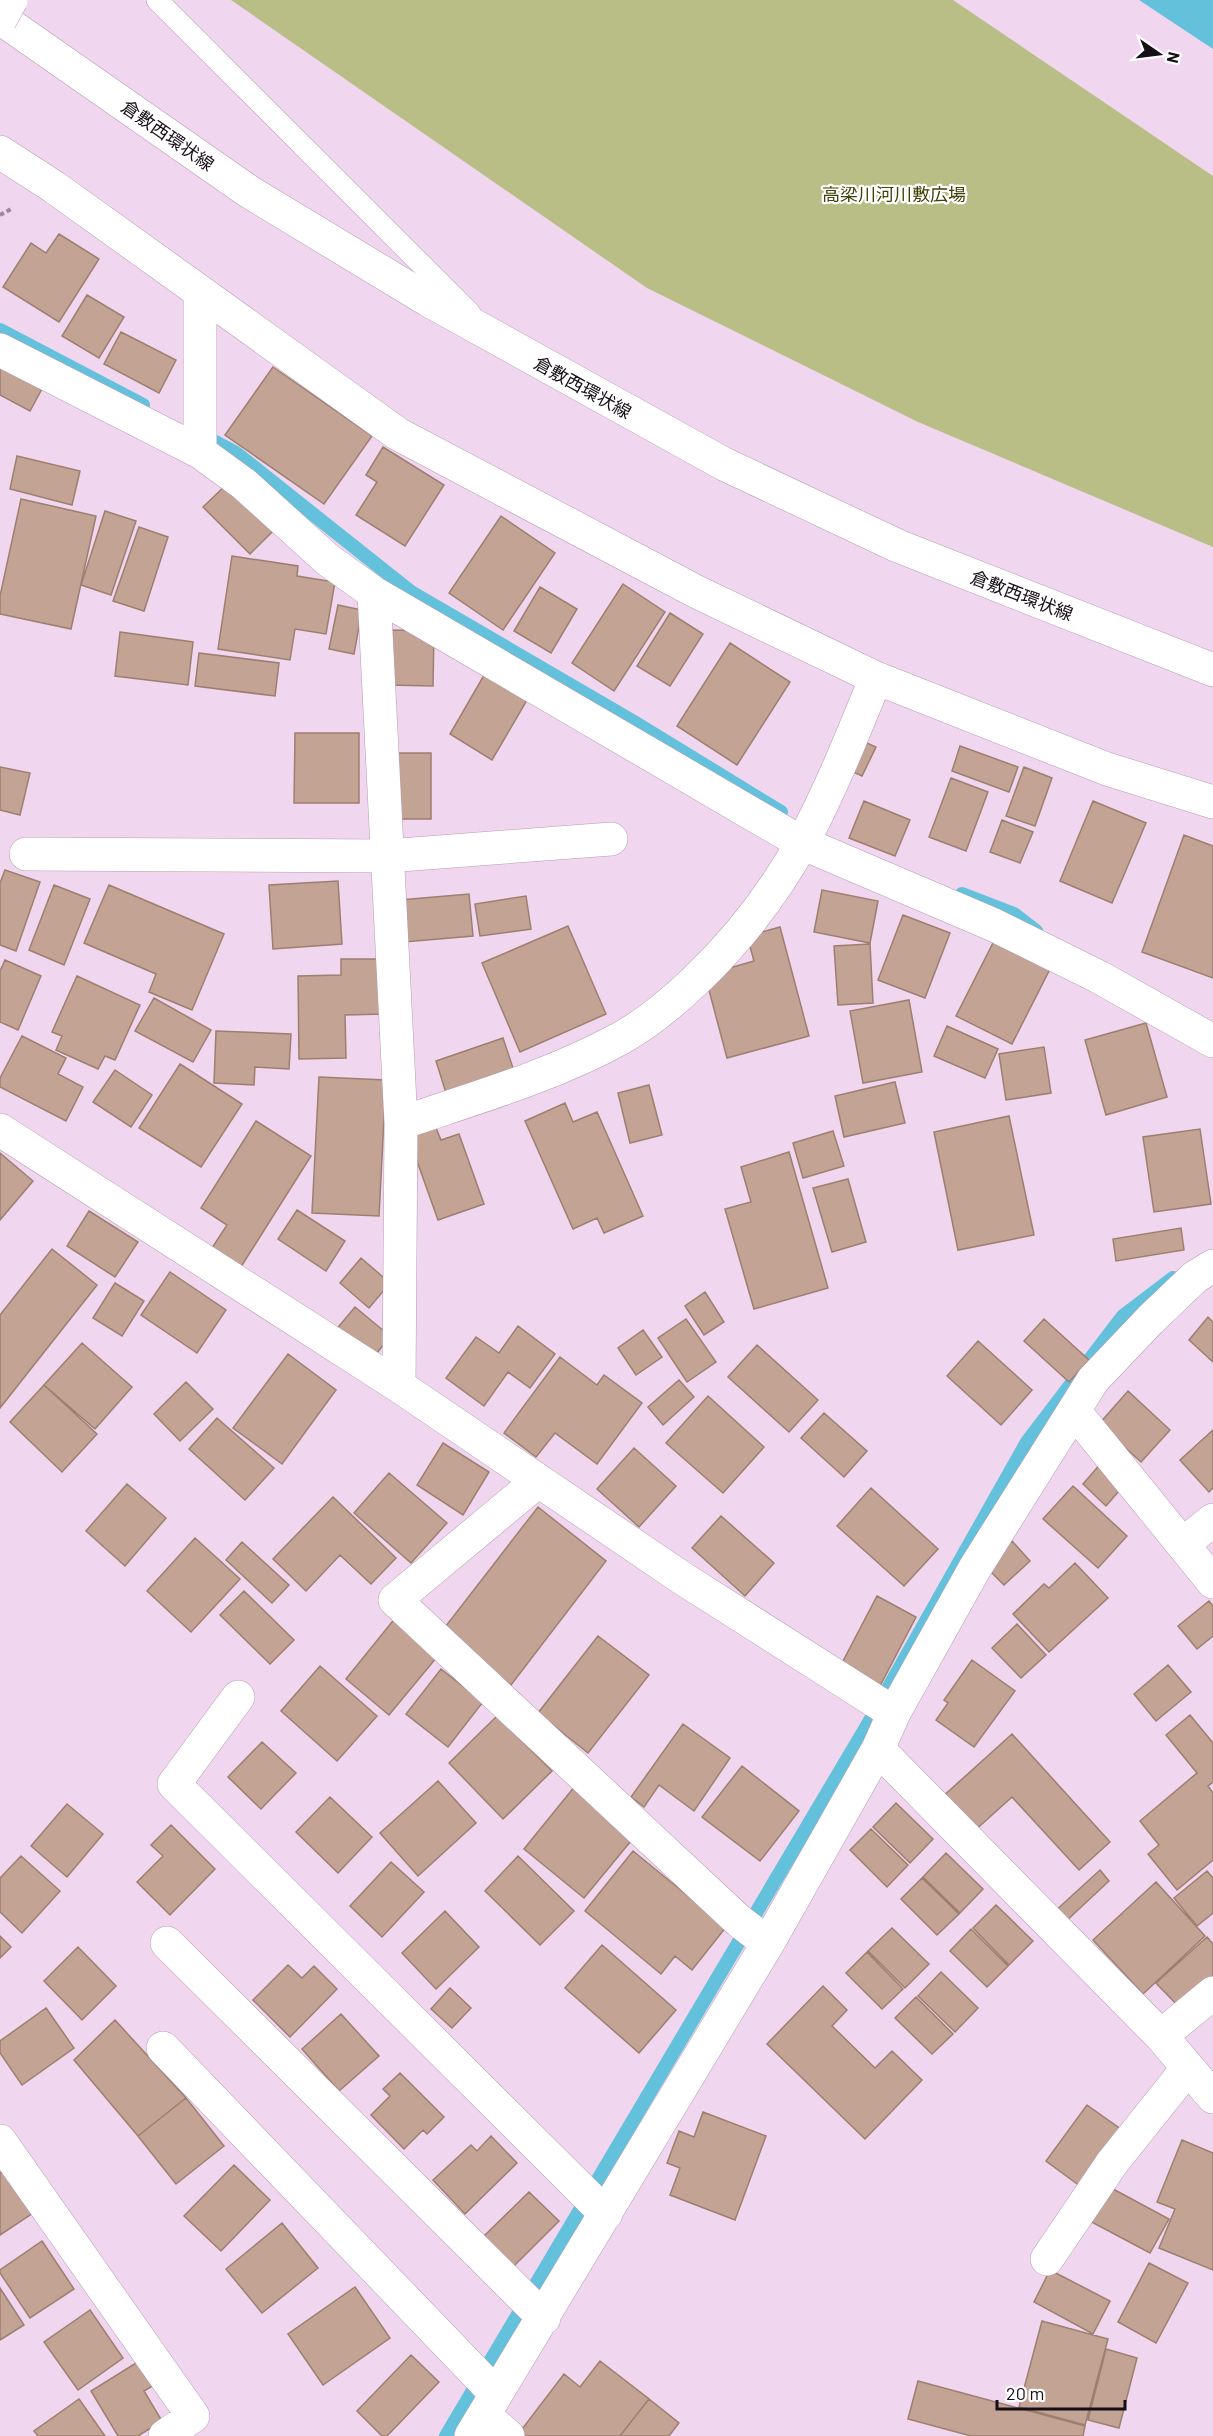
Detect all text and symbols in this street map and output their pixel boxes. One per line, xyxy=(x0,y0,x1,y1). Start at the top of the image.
north arrow xyxy=(1129,24,1189,84)
text: N xyxy=(1164,50,1185,65)
street label: 倉敷西環状線 xyxy=(117,95,219,175)
park label: 高梁川河川敷広場 xyxy=(822,183,966,205)
street label: 倉敷西環状線 xyxy=(530,351,636,423)
street label: 倉敷西環状線 xyxy=(968,565,1076,625)
scale bar xyxy=(997,2373,1124,2411)
text: 20 m xyxy=(1006,2382,1044,2404)

